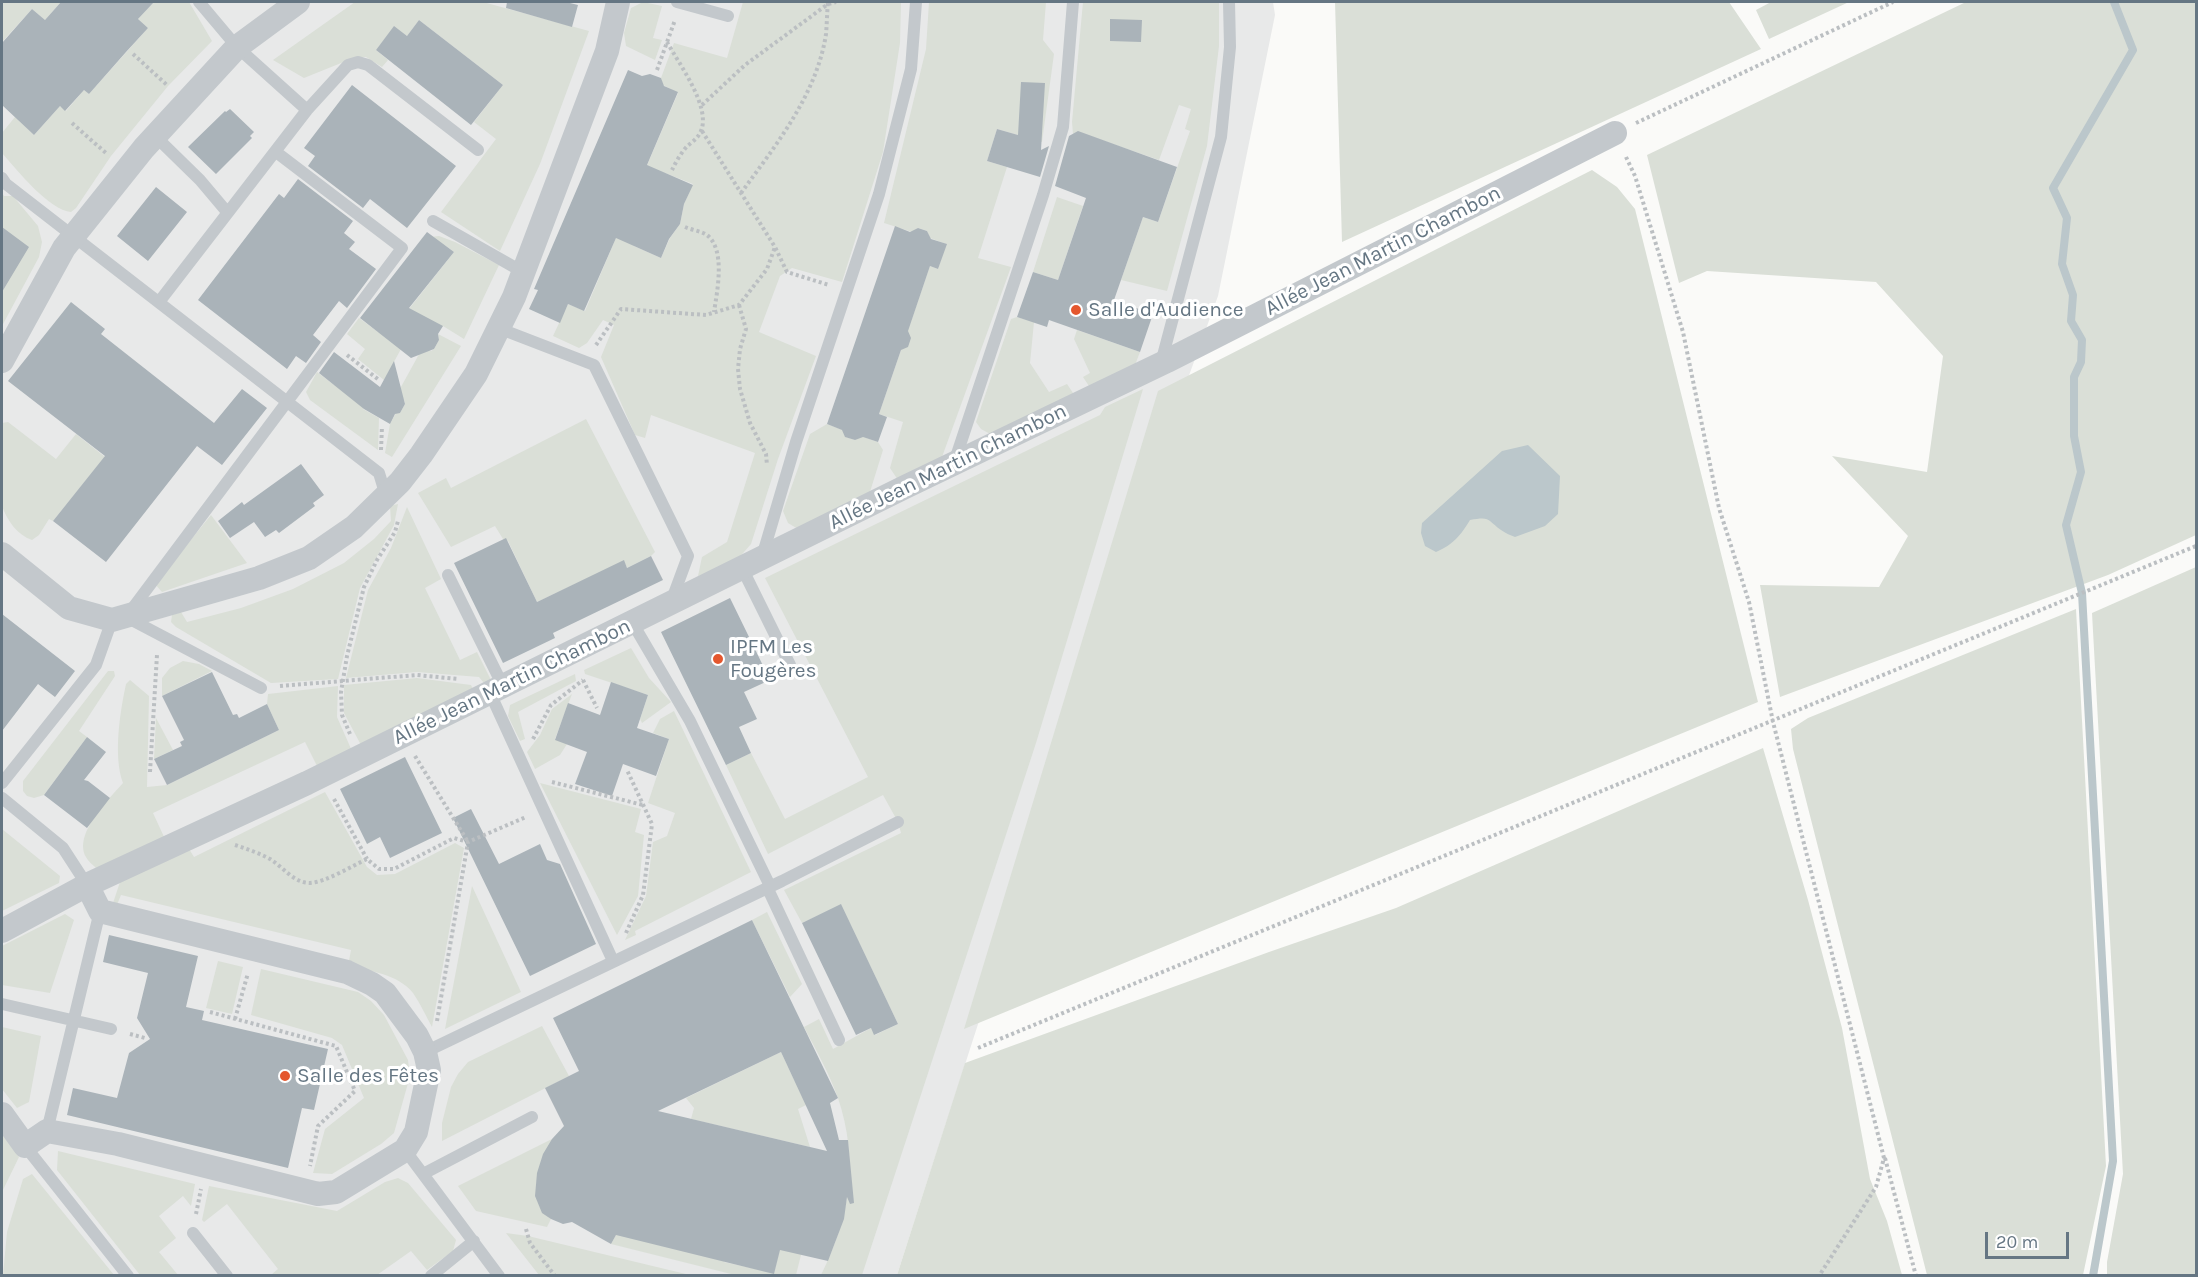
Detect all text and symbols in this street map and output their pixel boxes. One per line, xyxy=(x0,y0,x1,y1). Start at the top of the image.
street label: Allée Jean Martin Chambon xyxy=(1261,181,1505,321)
place label: Salle d'Audience xyxy=(1088,297,1244,323)
marker: Salle d'Audience xyxy=(1069,303,1083,317)
street label: Allée Jean Martin Chambon xyxy=(825,398,1071,536)
street label: Allée Jean Martin Chambon xyxy=(389,613,635,751)
place label: IPFM Les Fougères xyxy=(730,634,817,684)
marker: IPFM Les Fougères xyxy=(711,652,725,666)
place label: Salle des Fêtes xyxy=(297,1063,439,1089)
marker: Salle des Fêtes xyxy=(278,1069,292,1083)
scale bar xyxy=(1988,1220,2072,1258)
text: 20 m xyxy=(1996,1231,2038,1253)

